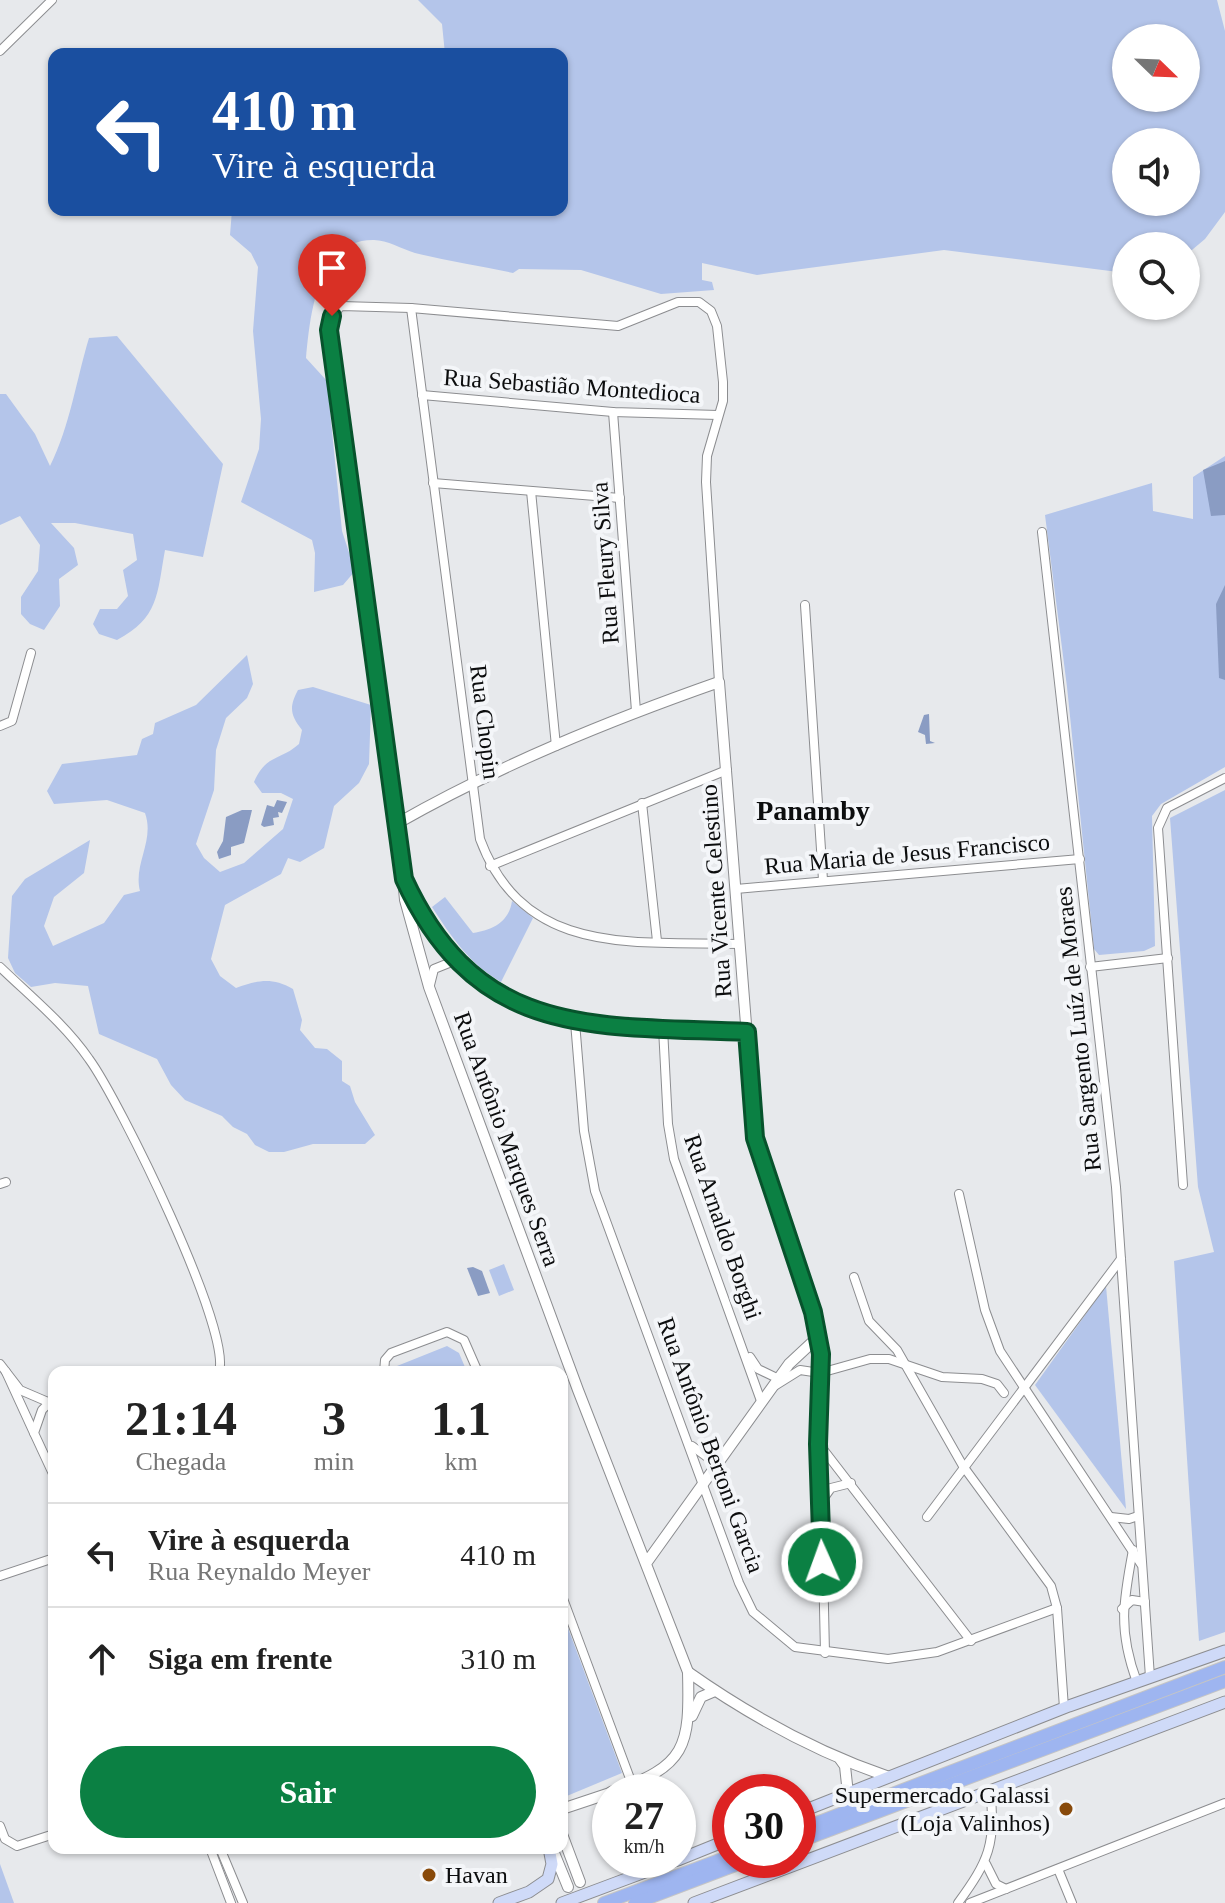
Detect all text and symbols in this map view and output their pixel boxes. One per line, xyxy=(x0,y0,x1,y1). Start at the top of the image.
north arrow xyxy=(1112,24,1200,112)
map controls xyxy=(1112,24,1200,320)
icon: left xyxy=(80,80,184,184)
text: 410 m xyxy=(212,80,357,142)
button: sound xyxy=(1112,128,1200,216)
text: Vire à esquerda xyxy=(212,146,436,186)
button: search xyxy=(1112,232,1200,320)
pin xyxy=(298,234,366,316)
icon: arrive xyxy=(310,246,354,290)
street label: Rua Sebastião Montedioca xyxy=(443,364,702,408)
street label: Rua Fleury Silva xyxy=(586,481,624,645)
street label: Rua Chopin xyxy=(465,663,505,781)
street label: Rua Vicente Celestino xyxy=(696,783,736,999)
district label: Panamby xyxy=(756,795,870,826)
street label: Rua Maria de Jesus Francisco xyxy=(763,829,1051,879)
street label: Rua Sargento Luíz de Moraes xyxy=(1050,885,1106,1173)
street label: Rua Antônio Marques Serra xyxy=(449,1008,565,1270)
street label: Rua Arnaldo Borghi xyxy=(679,1131,767,1323)
street label: Rua Antônio Bertoni Garcia xyxy=(653,1314,769,1577)
text: 21:14 xyxy=(125,1392,237,1445)
text: 3 xyxy=(322,1392,346,1445)
text: 1.1 xyxy=(431,1392,491,1445)
text: Chegada xyxy=(135,1447,226,1476)
text: min xyxy=(314,1447,354,1476)
text: km xyxy=(444,1447,478,1476)
position arrow xyxy=(780,1520,864,1604)
text: Vire à esquerda xyxy=(148,1523,350,1556)
icon: left xyxy=(80,1533,124,1577)
text: 410 m xyxy=(460,1538,536,1571)
text: Rua Reynaldo Meyer xyxy=(148,1557,370,1586)
icon: ahead xyxy=(80,1637,124,1681)
text: Siga em frente xyxy=(148,1642,332,1675)
text: 310 m xyxy=(460,1642,536,1675)
button: Sair xyxy=(80,1746,536,1838)
speed limit sign: 30 xyxy=(712,1774,816,1878)
place label: Supermercado Galassi (Loja Valinhos) xyxy=(835,1782,1050,1836)
text: 27 xyxy=(624,1793,664,1838)
marker: Supermercado Galassi (Loja Valinhos) xyxy=(1057,1800,1075,1818)
text: km/h xyxy=(623,1835,665,1857)
place label: Havan xyxy=(445,1862,508,1888)
marker: Havan xyxy=(420,1866,438,1884)

